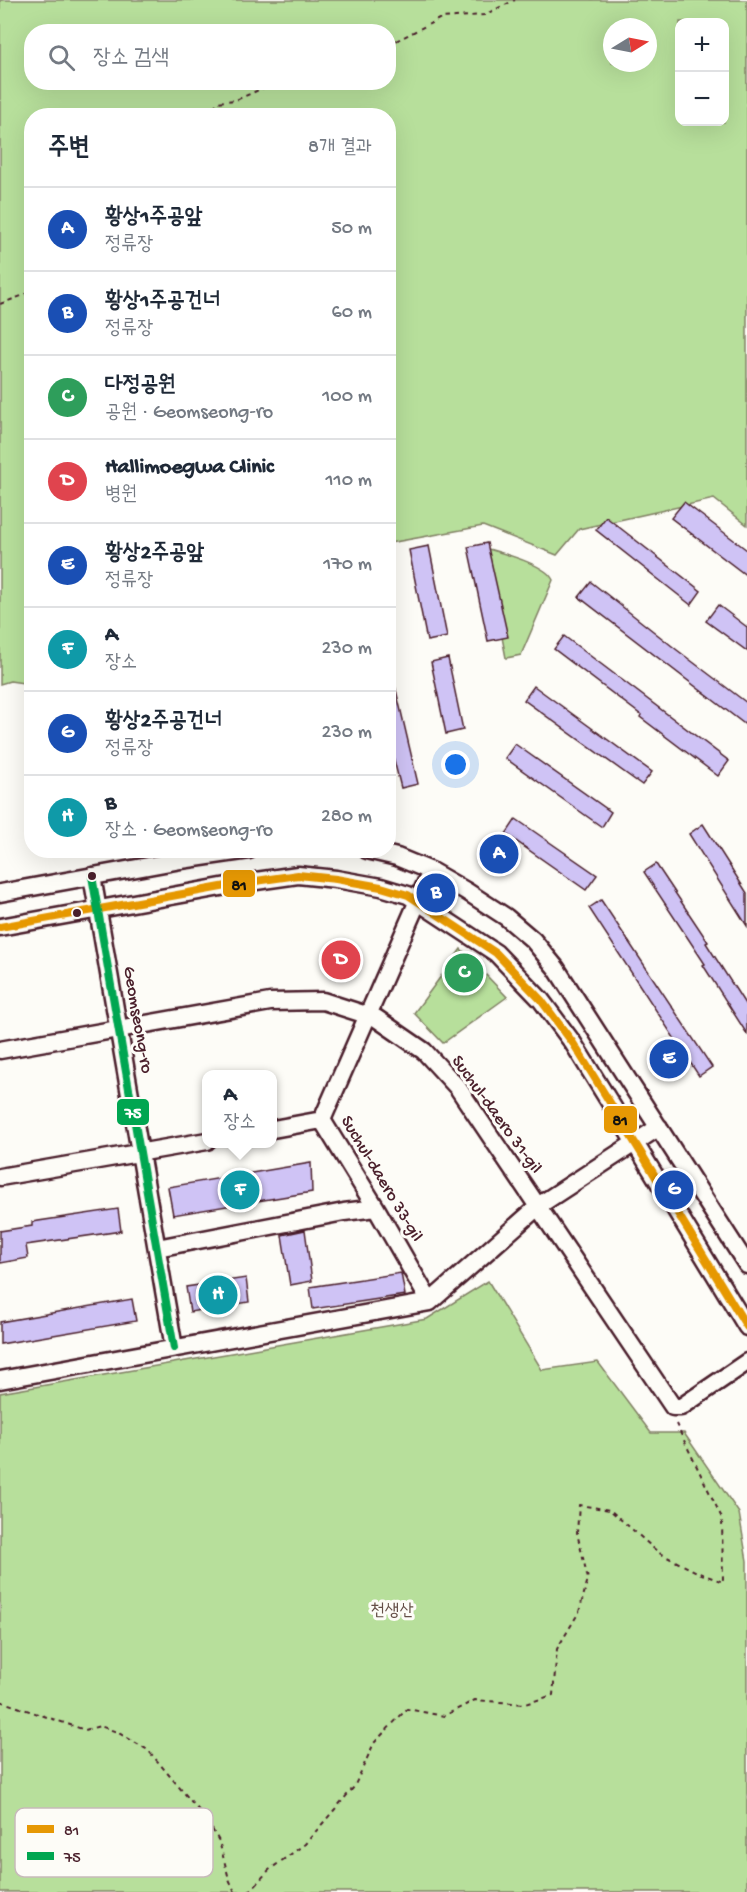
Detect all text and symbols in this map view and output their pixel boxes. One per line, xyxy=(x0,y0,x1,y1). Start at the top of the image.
north arrow xyxy=(603,18,657,72)
map controls xyxy=(675,18,729,126)
button: + xyxy=(675,18,729,72)
search box xyxy=(24,24,396,90)
icon: search xyxy=(45,41,78,74)
text: 장소 검색 xyxy=(93,46,169,72)
button: − xyxy=(675,72,729,126)
text: 주변 xyxy=(48,134,90,165)
text: 8개 결과 xyxy=(308,137,372,160)
text: 황상1주공앞 xyxy=(105,205,202,231)
text: A xyxy=(62,218,73,241)
text: 50 m xyxy=(331,218,372,241)
text: 정류장 xyxy=(105,234,153,257)
text: 황상1주공건너 xyxy=(105,289,220,315)
text: B xyxy=(62,302,73,325)
text: 60 m xyxy=(332,302,372,325)
text: 정류장 xyxy=(105,318,153,341)
text: 다정공원 xyxy=(105,373,176,399)
text: C xyxy=(62,386,73,409)
text: 100 m xyxy=(322,386,372,409)
text: 공원 · Geomseong-ro xyxy=(105,402,273,425)
text: Hallimoegwa Clinic xyxy=(105,455,274,481)
text: D xyxy=(61,470,74,493)
text: 110 m xyxy=(326,470,372,493)
text: 병원 xyxy=(105,484,137,507)
text: 황상2주공앞 xyxy=(105,541,204,567)
text: E xyxy=(61,554,74,577)
text: 170 m xyxy=(323,554,372,577)
text: 정류장 xyxy=(105,570,153,593)
text: A xyxy=(105,623,118,649)
text: F xyxy=(62,638,73,661)
text: 230 m xyxy=(322,638,372,661)
text: 장소 xyxy=(105,652,137,675)
text: 황상2주공건너 xyxy=(105,709,222,735)
text: G xyxy=(61,722,74,745)
text: 230 m xyxy=(322,722,372,745)
text: 정류장 xyxy=(105,738,153,761)
your location xyxy=(441,750,470,779)
text: B xyxy=(105,791,116,817)
text: H xyxy=(62,806,73,829)
text: 280 m xyxy=(321,806,372,829)
text: 장소 · Geomseong-ro xyxy=(105,820,273,843)
pin: A xyxy=(480,832,518,876)
line badge: 81 xyxy=(222,869,256,898)
unlabelled marker xyxy=(86,870,98,882)
pin: B xyxy=(416,870,456,916)
text: 81 xyxy=(231,878,247,897)
unlabelled marker xyxy=(71,907,83,919)
pin: D xyxy=(322,938,360,982)
pin: C xyxy=(444,950,484,996)
street label: Geomseong-ro xyxy=(117,965,157,1075)
pin: E xyxy=(650,1036,688,1082)
street label: Suchul-daero 31-gil xyxy=(446,1052,546,1178)
popup xyxy=(202,1070,277,1148)
text: A xyxy=(223,1083,236,1109)
line badge: 75 xyxy=(116,1098,150,1126)
line badge: 81 xyxy=(603,1105,638,1134)
text: 75 xyxy=(124,1106,142,1125)
text: 장소 xyxy=(223,1112,256,1135)
street label: Suchul-daero 33-gil xyxy=(335,1112,427,1246)
text: 81 xyxy=(612,1113,628,1132)
pin: F xyxy=(220,1168,260,1212)
pin: G xyxy=(654,1168,694,1212)
pin: H xyxy=(198,1272,238,1318)
park label: 천생산 xyxy=(370,1601,414,1622)
legend xyxy=(15,1808,213,1877)
text: 81 xyxy=(64,1823,79,1842)
text: 75 xyxy=(63,1850,81,1869)

